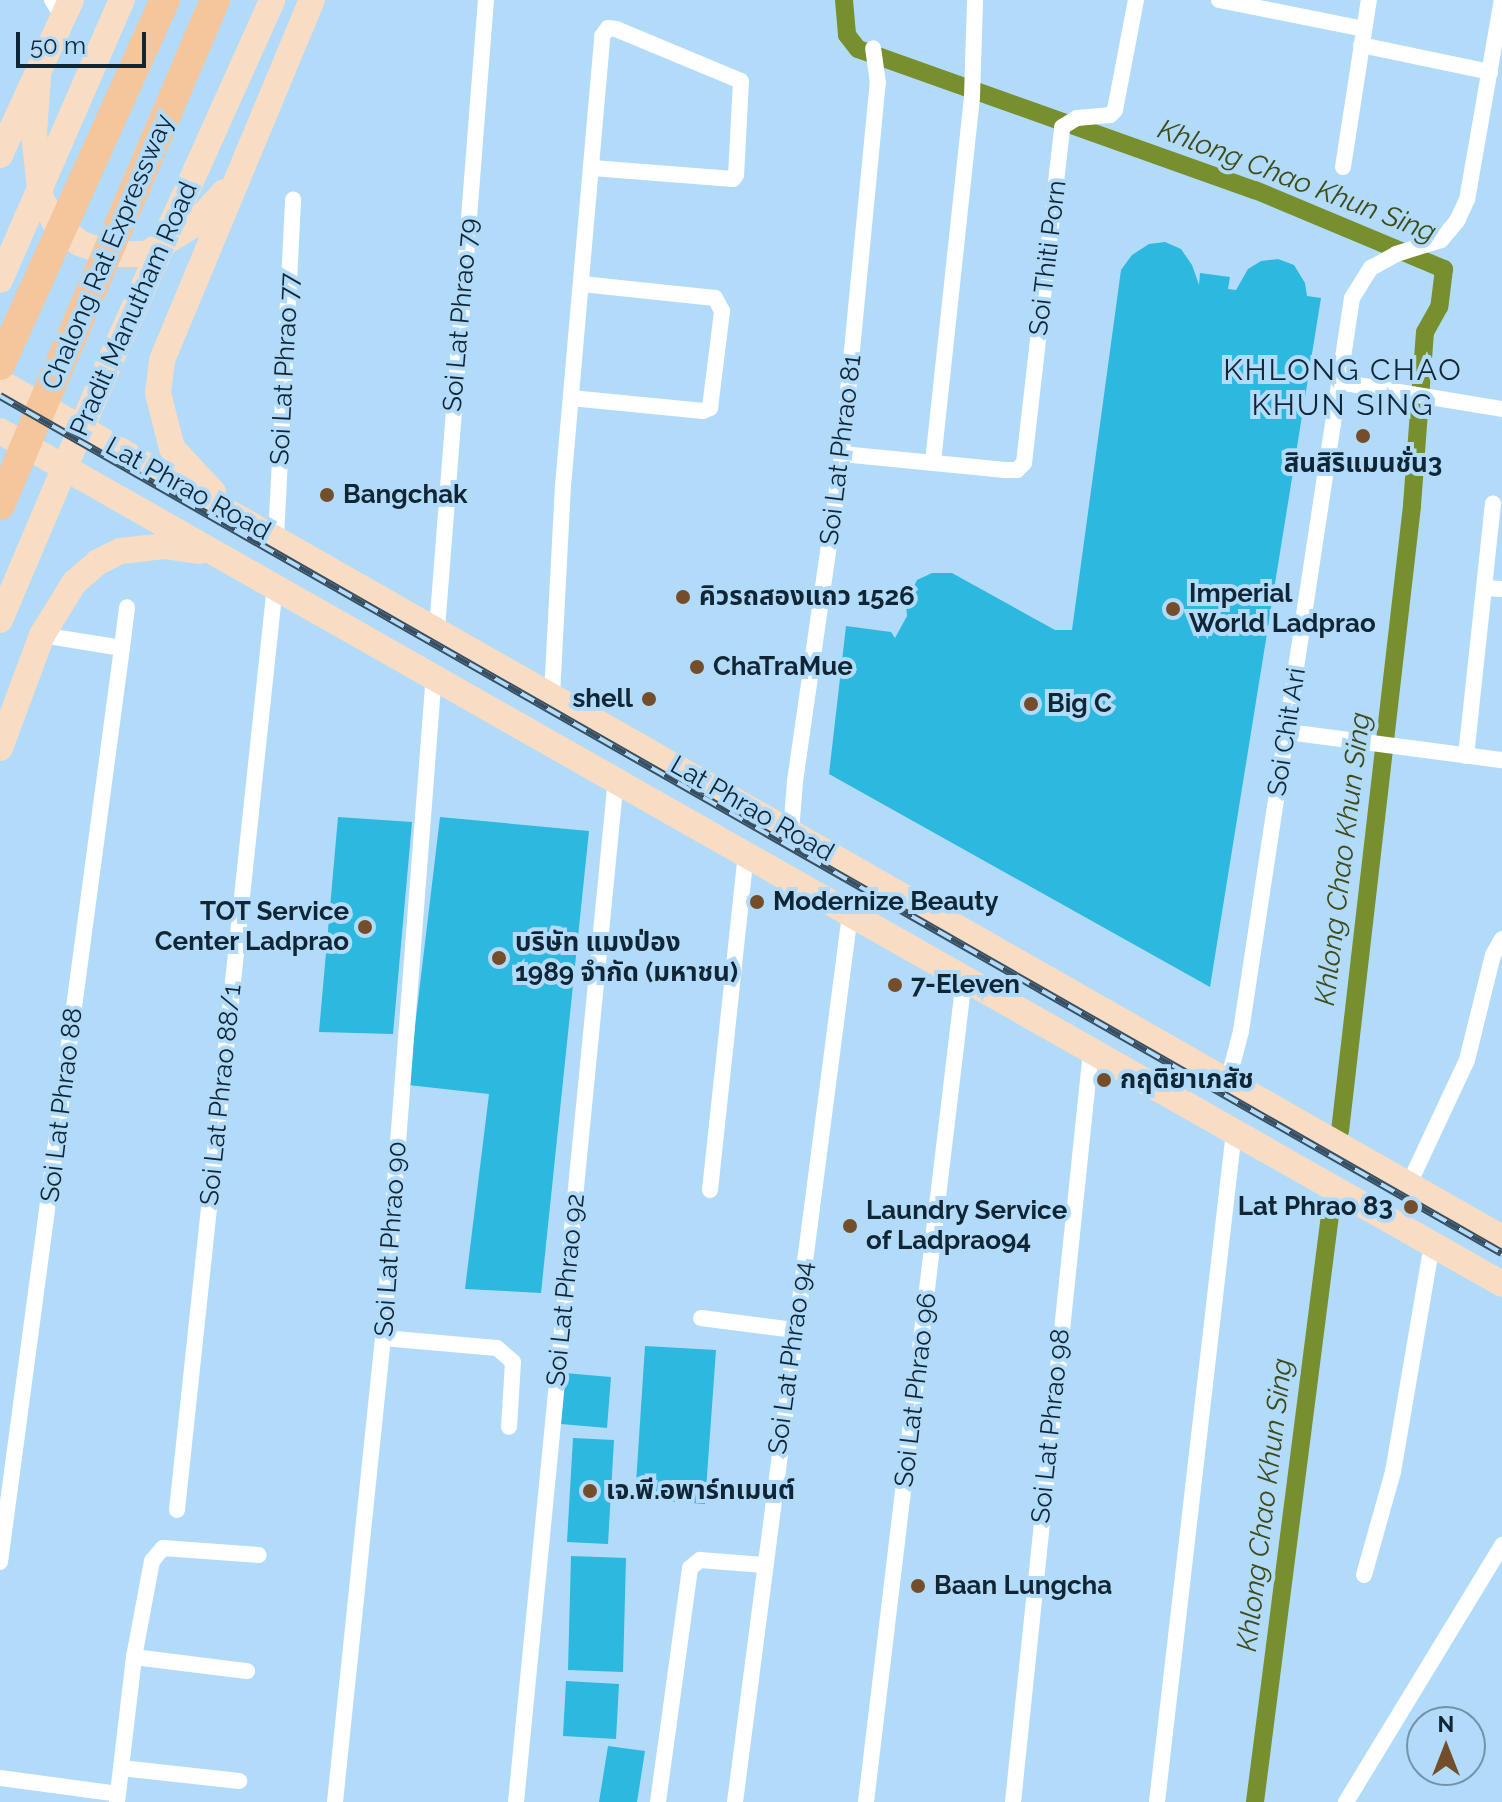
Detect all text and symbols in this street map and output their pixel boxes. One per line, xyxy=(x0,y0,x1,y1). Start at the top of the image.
scale bar xyxy=(20,16,150,66)
text: 50 m xyxy=(30,31,86,60)
street label: Chalong Rat Expressway xyxy=(36,110,180,394)
water label: Khlong Chao Khun Sing xyxy=(1153,112,1441,250)
street label: Pradit Manutham Road xyxy=(64,177,204,441)
street label: Soi Thiti Porn xyxy=(1023,178,1073,338)
street label: Soi Lat Phrao 79 xyxy=(437,217,485,413)
street label: Soi Lat Phrao 77 xyxy=(264,272,306,466)
district label: KHLONG CHAO KHUN SING xyxy=(1223,352,1463,422)
street label: Soi Lat Phrao 81 xyxy=(814,353,868,547)
marker: สินสิริแมนชั่น3 xyxy=(1354,427,1372,445)
street label: Lat Phrao Road xyxy=(100,431,276,547)
place label: สินสิริแมนชั่น3 xyxy=(1284,448,1442,480)
place label: Bangchak xyxy=(343,479,468,511)
marker: Bangchak xyxy=(318,486,336,504)
place label: Imperial World Ladprao xyxy=(1189,578,1376,640)
place label: คิวรถสองแถว 1526 xyxy=(699,581,915,613)
marker: คิวรถสองแถว 1526 xyxy=(674,588,692,606)
marker: Imperial World Ladprao xyxy=(1164,600,1182,618)
place label: ChaTraMue xyxy=(713,651,853,683)
marker: ChaTraMue xyxy=(688,658,706,676)
street label: Soi Chit Ari xyxy=(1261,665,1313,799)
place label: shell xyxy=(572,683,633,715)
place label: Big C xyxy=(1047,688,1112,720)
marker: shell xyxy=(640,690,658,708)
marker: Big C xyxy=(1022,695,1040,713)
water label: Khlong Chao Khun Sing xyxy=(1308,710,1378,1008)
street label: Lat Phrao Road xyxy=(665,750,839,868)
place label: Modernize Beauty xyxy=(773,886,999,918)
marker: Modernize Beauty xyxy=(748,893,766,911)
place label: TOT Service Center Ladprao xyxy=(154,896,349,958)
marker: TOT Service Center Ladprao xyxy=(356,918,374,936)
place label: บริษัท แมงป่อง 1989 จำกัด (มหาชน) xyxy=(515,927,738,988)
marker: บริษัท แมงป่อง 1989 จำกัด (มหาชน) xyxy=(490,949,508,967)
place label: 7-Eleven xyxy=(911,969,1020,1001)
marker: 7-Eleven xyxy=(886,976,904,994)
street label: Soi Lat Phrao 88/1 xyxy=(194,983,248,1207)
street label: Soi Lat Phrao 88 xyxy=(35,1006,89,1204)
place label: กฤติยาเภสัช xyxy=(1120,1064,1254,1096)
marker: กฤติยาเภสัช xyxy=(1095,1071,1113,1089)
street label: Soi Lat Phrao 90 xyxy=(369,1140,413,1338)
place label: Lat Phrao 83 xyxy=(1238,1191,1393,1223)
street label: Soi Lat Phrao 92 xyxy=(540,1192,592,1388)
place label: Laundry Service of Ladprao94 xyxy=(866,1195,1068,1256)
marker: Lat Phrao 83 xyxy=(1400,1196,1422,1218)
marker: Laundry Service of Ladprao94 xyxy=(841,1217,859,1235)
street label: Soi Lat Phrao 94 xyxy=(762,1260,820,1456)
street label: Soi Lat Phrao 96 xyxy=(889,1291,943,1489)
street label: Soi Lat Phrao 98 xyxy=(1025,1327,1077,1525)
water label: Khlong Chao Khun Sing xyxy=(1230,1356,1300,1654)
place label: เจ.พี.อพาร์ทเมนต์ xyxy=(606,1475,795,1507)
marker: เจ.พี.อพาร์ทเมนต์ xyxy=(581,1482,599,1500)
place label: Baan Lungcha xyxy=(934,1570,1112,1602)
marker: Baan Lungcha xyxy=(909,1577,927,1595)
north arrow xyxy=(1406,1706,1486,1786)
text: N xyxy=(1438,1711,1454,1737)

